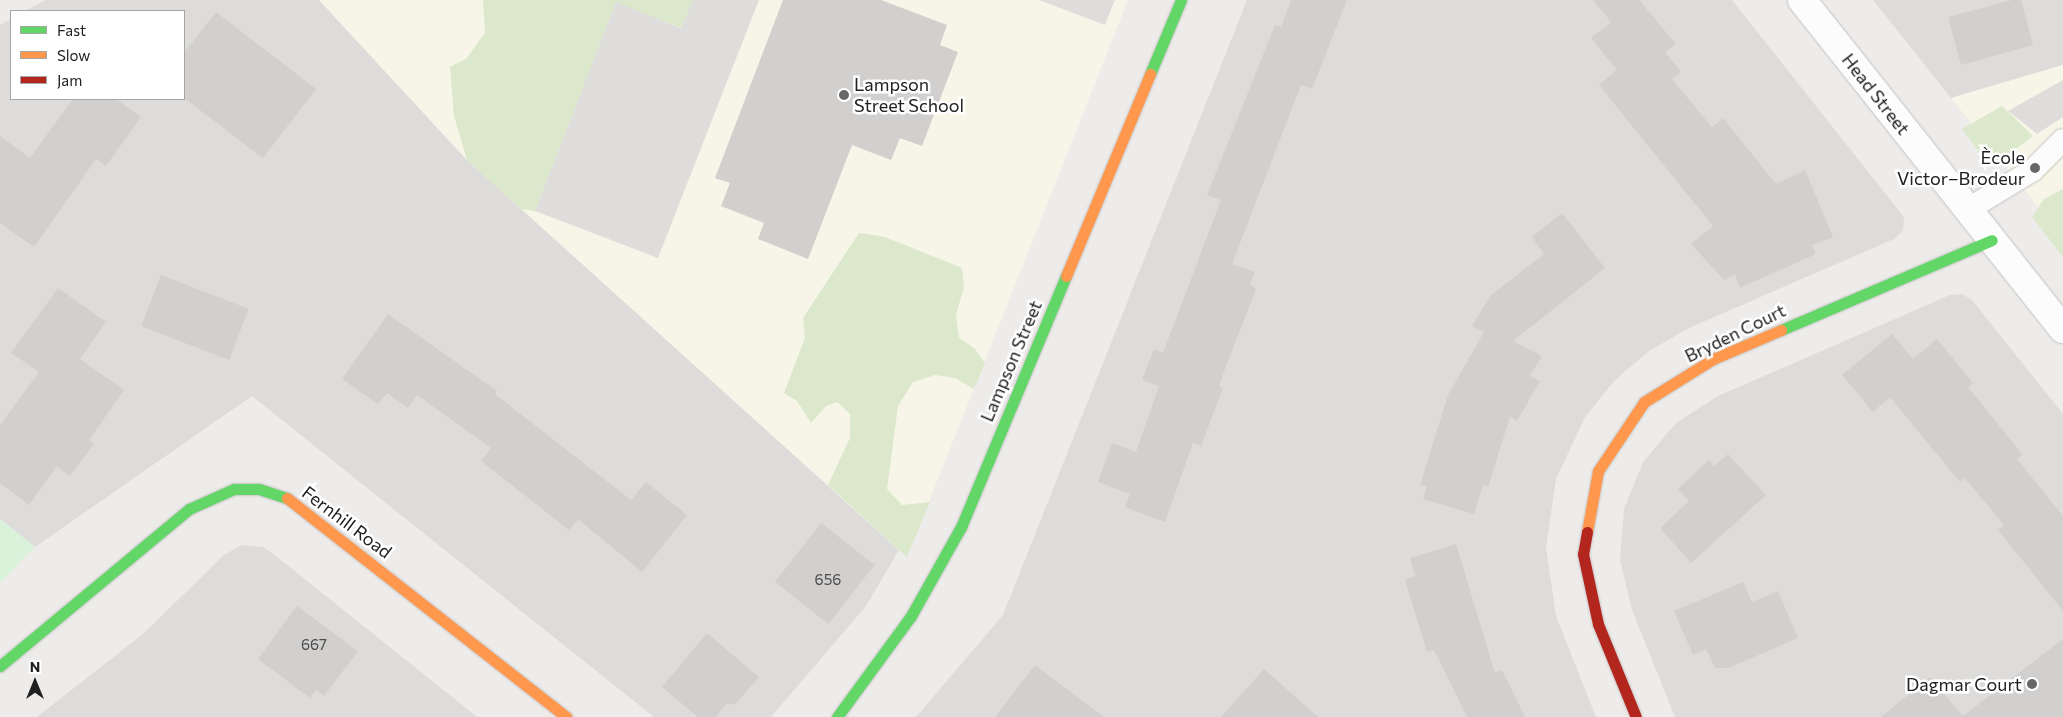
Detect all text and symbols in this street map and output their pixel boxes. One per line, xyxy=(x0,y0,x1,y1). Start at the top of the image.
legend xyxy=(10,10,185,100)
text: Fast xyxy=(57,21,86,39)
text: Slow xyxy=(57,46,90,64)
street label: Head Street xyxy=(1838,49,1914,139)
text: Jam xyxy=(57,71,82,89)
place label: Lampson Street School xyxy=(854,74,964,116)
marker: Lampson Street School xyxy=(838,89,850,101)
place label: Ècole Victor–Brodeur xyxy=(1897,147,2025,190)
marker: Ècole Victor–Brodeur xyxy=(2029,162,2041,174)
street label: Lampson Street xyxy=(976,297,1046,425)
street label: Bryden Court xyxy=(1681,299,1789,367)
street label: Fernhill Road xyxy=(298,481,396,563)
house number: 656 xyxy=(815,571,841,589)
house number: 667 xyxy=(301,636,327,654)
north arrow xyxy=(10,657,60,707)
text: N xyxy=(30,658,40,675)
place label: Dagmar Court xyxy=(1906,673,2022,695)
marker: Dagmar Court xyxy=(2026,678,2038,690)

